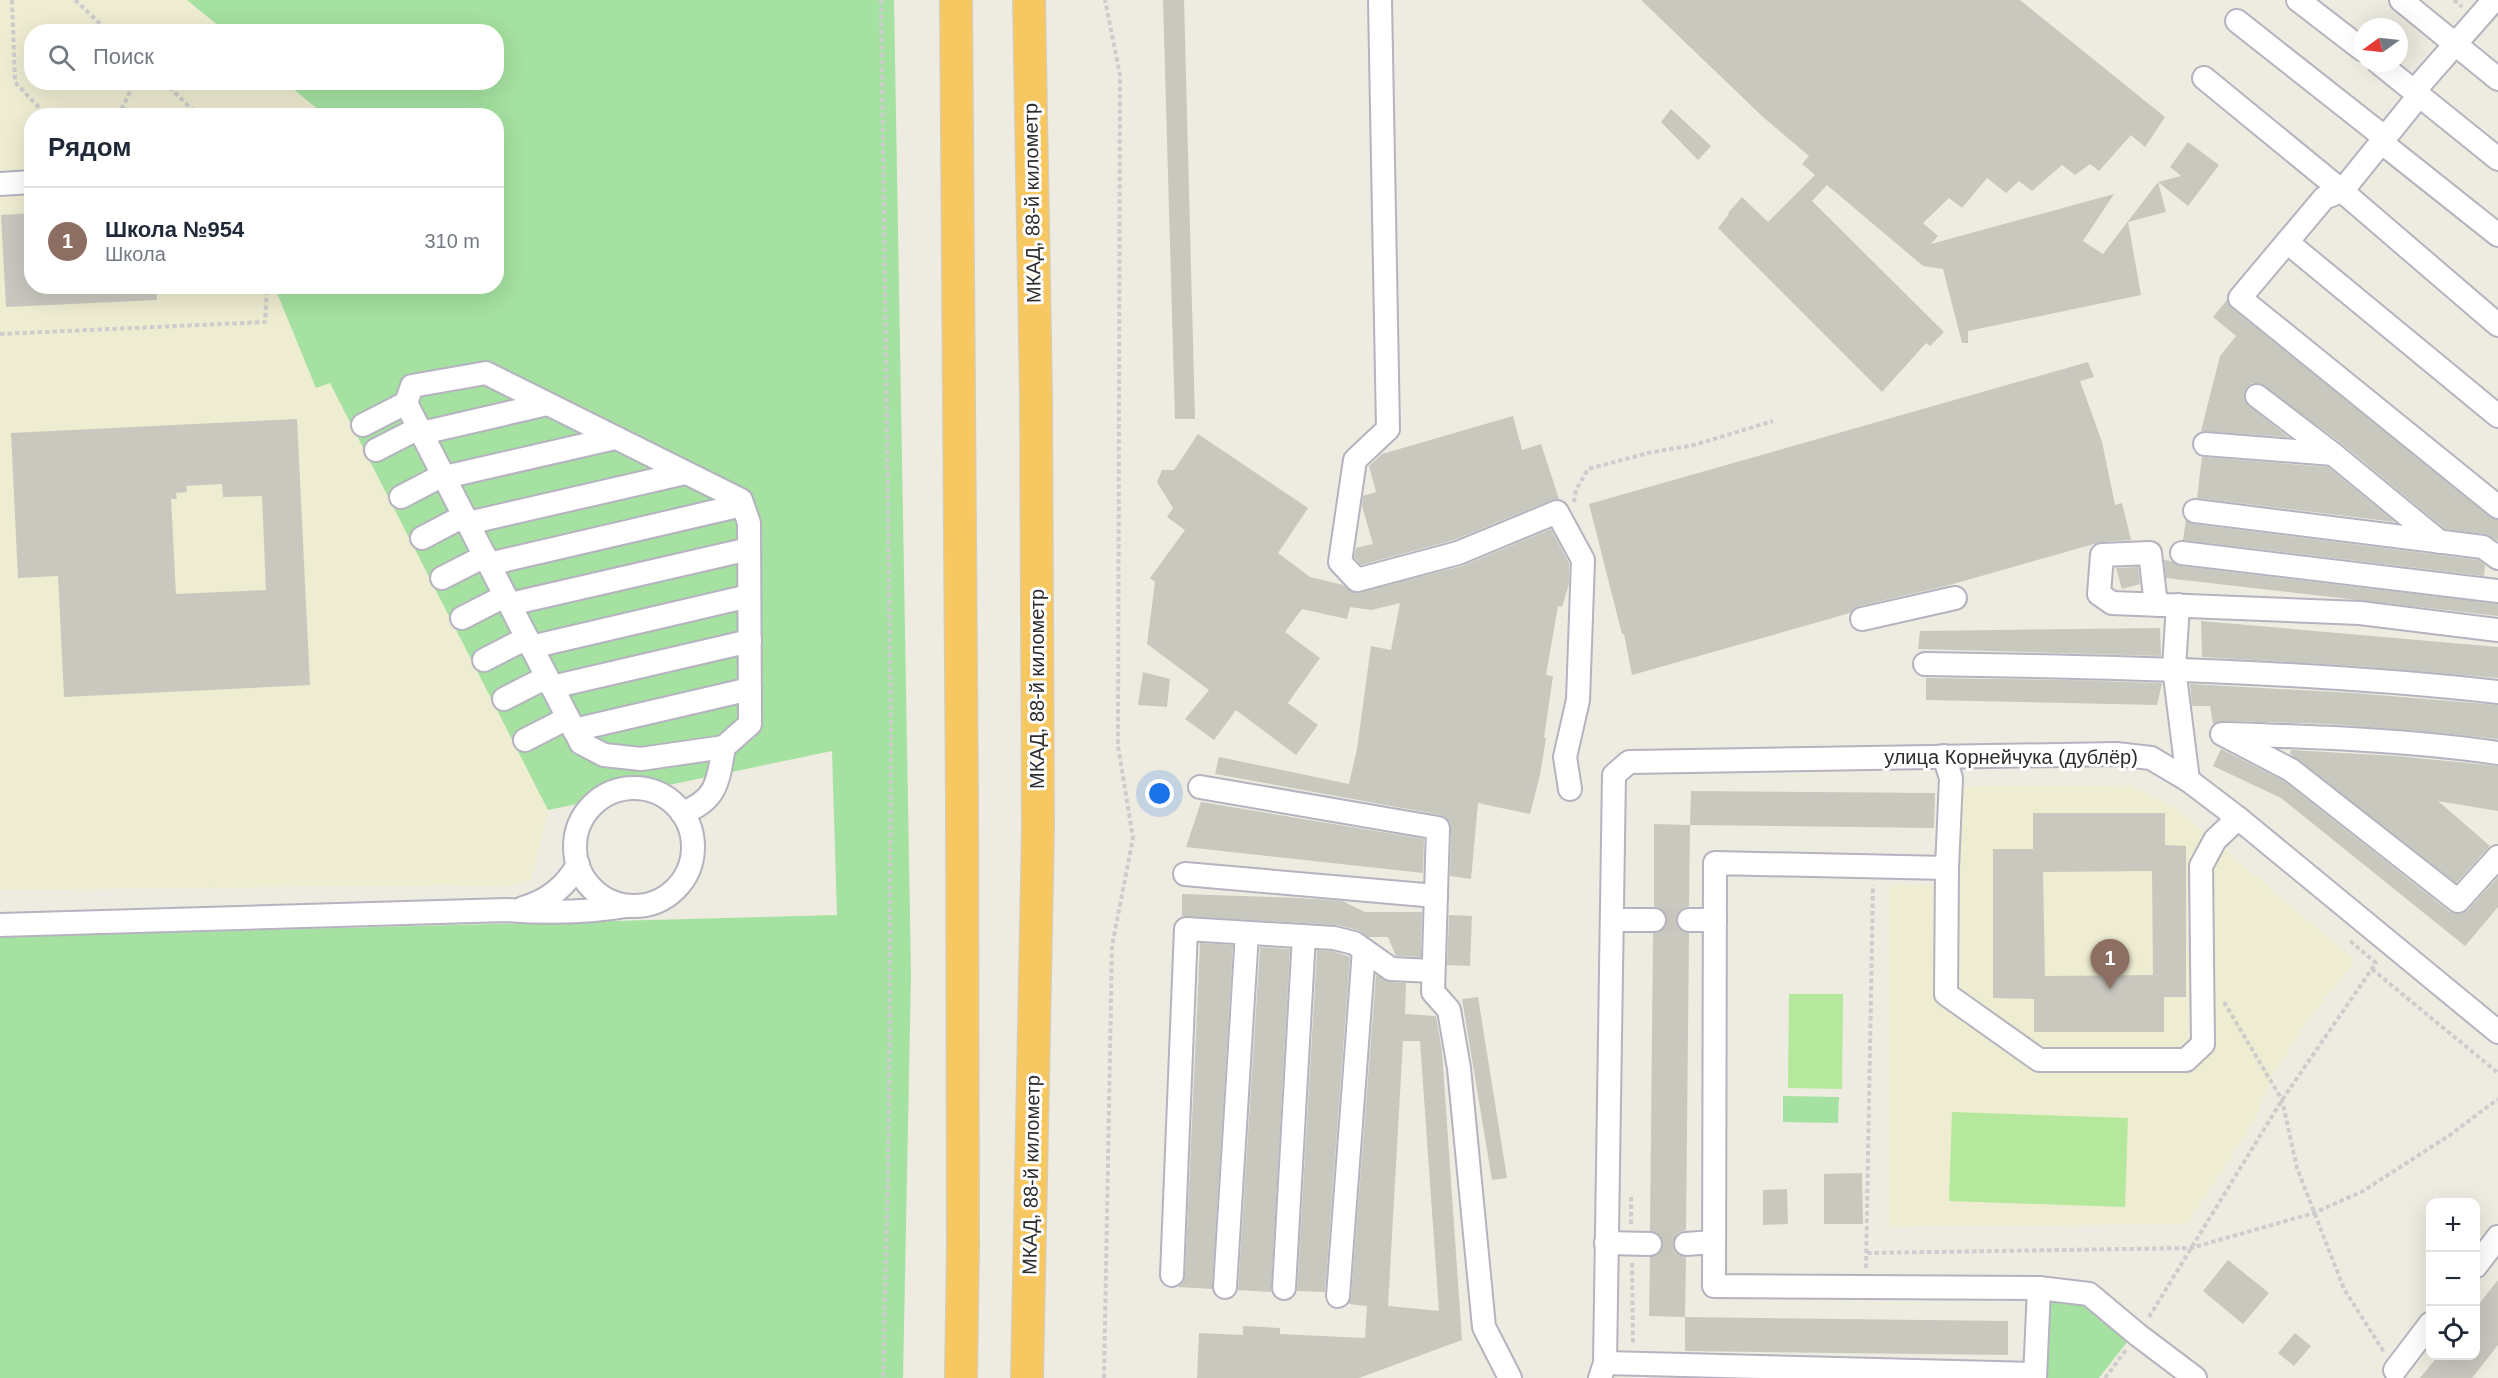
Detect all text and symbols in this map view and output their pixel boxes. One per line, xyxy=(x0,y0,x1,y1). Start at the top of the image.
north arrow xyxy=(2354,18,2408,72)
search box xyxy=(24,24,504,90)
icon: search xyxy=(45,41,78,74)
text: Поиск xyxy=(93,44,154,69)
street label: МКАД, 88-й километр xyxy=(1019,103,1045,303)
text: Рядом xyxy=(48,132,131,162)
text: Школа №954 xyxy=(105,217,244,242)
text: 1 xyxy=(62,230,73,252)
text: 310 m xyxy=(424,230,480,252)
text: Школа xyxy=(105,243,166,265)
street label: МКАД, 88-й километр xyxy=(1026,589,1048,789)
street label: улица Корнейчука (дублёр) xyxy=(1884,746,2138,768)
your location xyxy=(1145,779,1174,808)
pin: 1 xyxy=(2090,940,2130,989)
street label: МКАД, 88-й километр xyxy=(1018,1075,1044,1275)
map controls xyxy=(2426,1198,2480,1360)
button: + xyxy=(2426,1198,2480,1252)
button: − xyxy=(2426,1252,2480,1306)
button: locate xyxy=(2426,1306,2480,1360)

